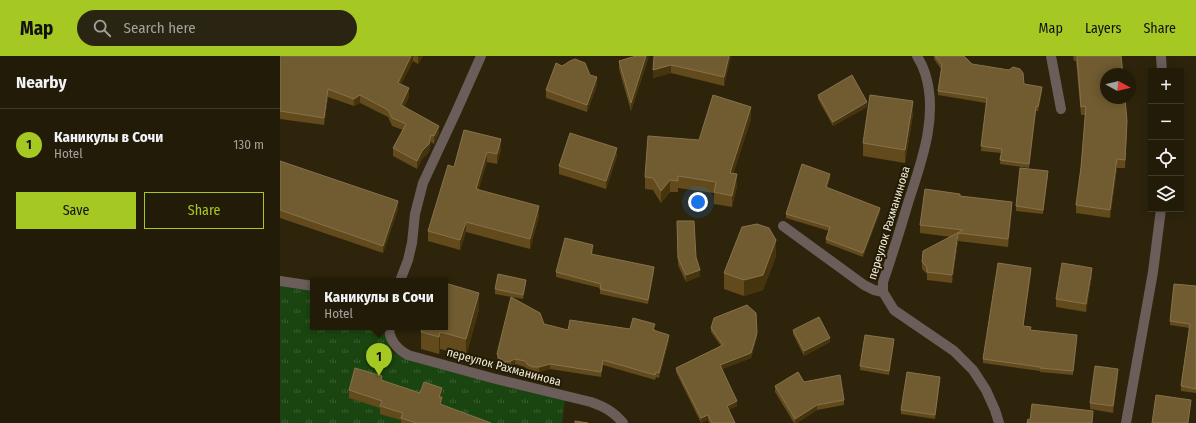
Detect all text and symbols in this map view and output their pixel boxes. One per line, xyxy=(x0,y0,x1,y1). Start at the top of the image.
search box xyxy=(77,10,357,46)
text: Map xyxy=(20,17,53,40)
icon: search xyxy=(91,17,113,39)
text: Search here xyxy=(123,19,196,37)
text: Map xyxy=(1039,20,1063,37)
text: Layers xyxy=(1085,20,1121,37)
text: Share xyxy=(1143,20,1176,37)
north arrow xyxy=(1100,68,1136,104)
map controls xyxy=(1148,68,1184,212)
button: + xyxy=(1148,68,1184,104)
text: Nearby xyxy=(16,72,67,93)
button: − xyxy=(1148,104,1184,140)
text: Каникулы в Сочи xyxy=(54,128,163,146)
text: 1 xyxy=(26,137,32,152)
text: 130 m xyxy=(233,137,264,152)
button: locate xyxy=(1148,140,1184,176)
text: Hotel xyxy=(54,146,83,161)
street label: переулок Рахманинова xyxy=(865,164,913,281)
button: layers xyxy=(1148,176,1184,212)
button: Save xyxy=(16,192,136,229)
button: Share xyxy=(144,192,264,229)
your location xyxy=(688,192,708,212)
popup xyxy=(310,278,448,330)
text: Каникулы в Сочи xyxy=(324,288,434,306)
text: Hotel xyxy=(324,306,353,321)
pin: 1 xyxy=(366,343,392,376)
street label: переулок Рахманинова xyxy=(445,345,563,389)

